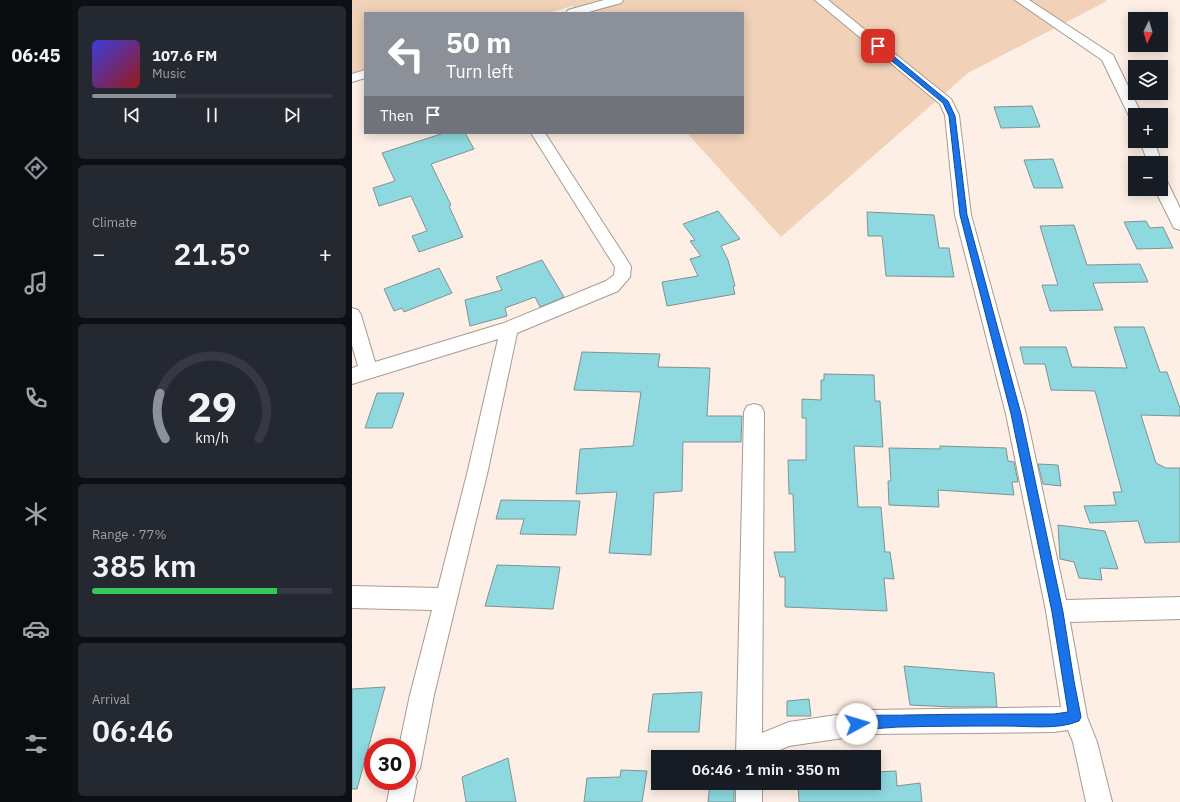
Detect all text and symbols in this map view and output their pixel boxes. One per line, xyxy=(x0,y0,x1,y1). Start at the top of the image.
north arrow xyxy=(1128,12,1168,52)
map controls xyxy=(1128,12,1168,196)
text: 50 m xyxy=(446,24,511,61)
icon: left xyxy=(380,28,432,80)
pin xyxy=(861,29,895,63)
icon: arrive xyxy=(867,35,889,57)
text: 06:45 xyxy=(11,44,61,67)
text: 107.6 FM xyxy=(152,46,217,65)
text: Turn left xyxy=(446,60,514,83)
button: layers xyxy=(1128,60,1168,100)
text: Music xyxy=(152,65,186,82)
icon: previous xyxy=(121,104,143,126)
icon: pause xyxy=(201,104,223,126)
icon: next xyxy=(281,104,303,126)
icon: arrive xyxy=(422,104,444,126)
text: Then xyxy=(380,106,414,125)
button: + xyxy=(1128,108,1168,148)
icon: directions xyxy=(22,154,50,182)
button: − xyxy=(1128,156,1168,196)
text: Climate xyxy=(92,214,137,231)
text: 21.5° xyxy=(173,234,251,273)
text: − xyxy=(92,239,105,268)
text: + xyxy=(319,239,332,268)
icon: music xyxy=(22,269,50,297)
text: 29 xyxy=(187,379,237,433)
icon: phone xyxy=(22,384,50,412)
text: km/h xyxy=(195,428,229,447)
icon: climate xyxy=(22,500,50,528)
text: Range · 77% xyxy=(92,526,166,543)
text: 385 km xyxy=(92,546,197,585)
icon: car xyxy=(22,615,50,643)
text: Arrival xyxy=(92,691,130,708)
position arrow xyxy=(836,703,878,745)
text: 06:46 xyxy=(92,711,174,750)
icon: filters xyxy=(22,730,50,758)
speed limit sign: 30 xyxy=(364,738,416,790)
text: 06:46 · 1 min · 350 m xyxy=(692,760,840,779)

